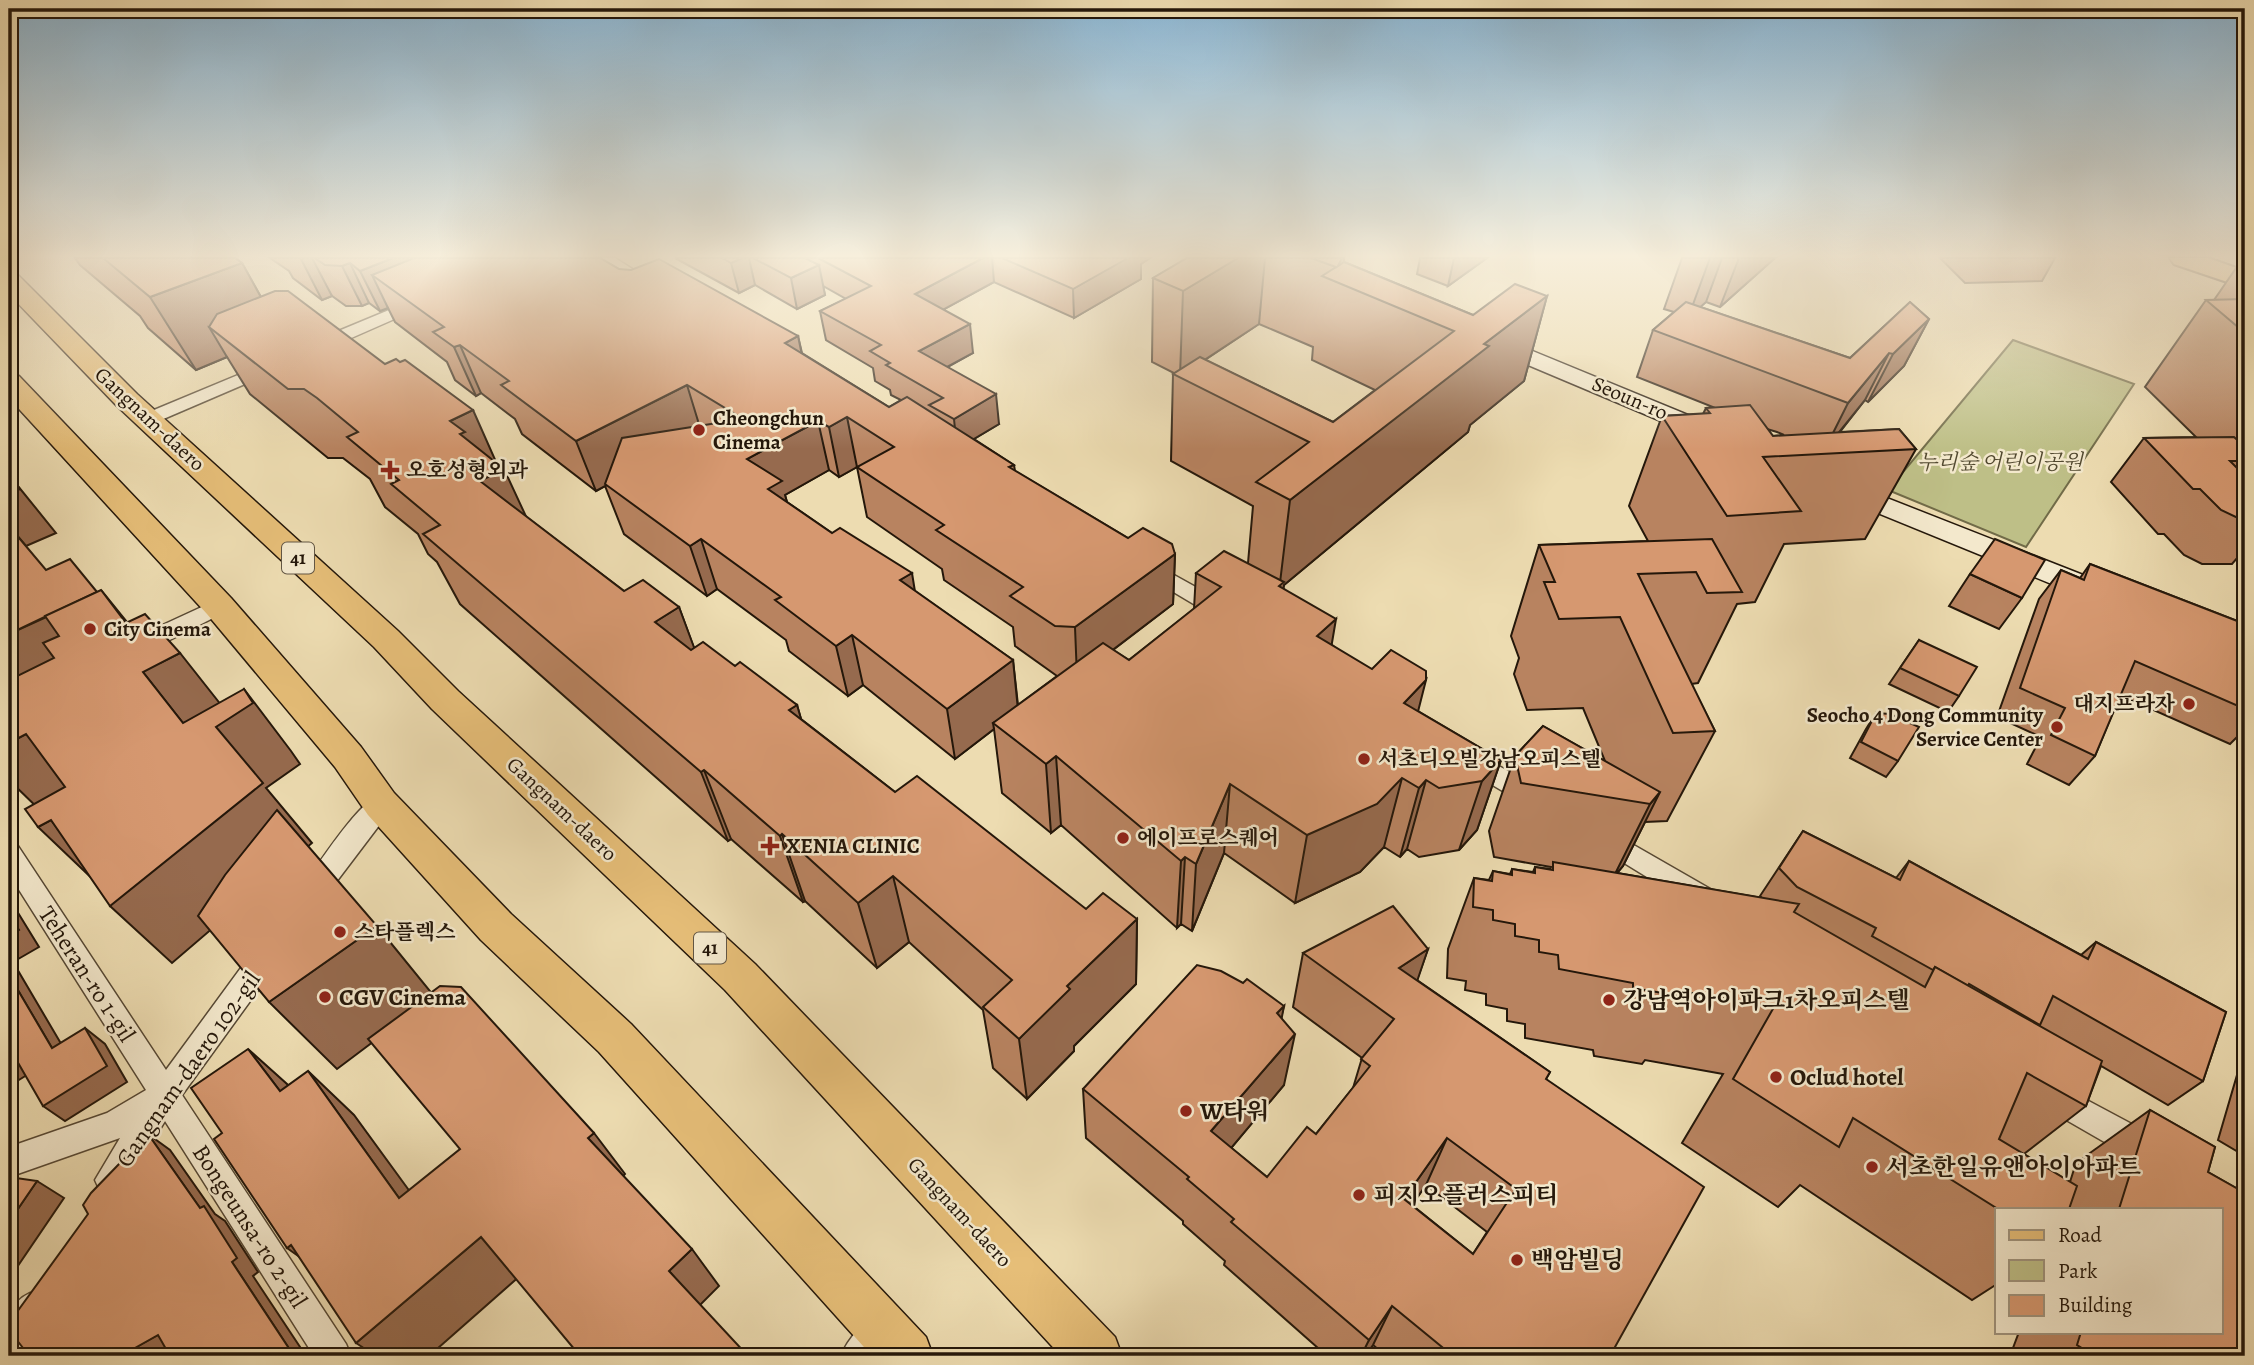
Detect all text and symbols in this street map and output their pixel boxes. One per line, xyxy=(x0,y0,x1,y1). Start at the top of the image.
street label: Gangnam-daero xyxy=(89,361,211,477)
street label: Seoun-ro xyxy=(1588,370,1672,426)
place label: Cheongchun Cinema xyxy=(713,404,824,456)
marker: Cheongchun Cinema xyxy=(691,422,707,438)
park label: 누리숲 어린이공원 xyxy=(1917,448,2085,476)
place label: 오호성형외과 xyxy=(406,456,528,484)
marker: 오호성형외과 xyxy=(380,460,400,480)
road number: 41 xyxy=(282,542,314,573)
place label: City Cinema xyxy=(104,615,212,643)
marker: City Cinema xyxy=(82,621,98,637)
place label: 대지프라자 xyxy=(2074,690,2176,718)
marker: 대지프라자 xyxy=(2181,696,2197,712)
place label: Seocho 4 Dong Community Service Center xyxy=(1807,701,2044,753)
marker: Seocho 4 Dong Community Service Center xyxy=(2049,719,2065,735)
place label: 서초디오빌강남오피스텔 xyxy=(1378,745,1601,773)
street label: Gangnam-daero xyxy=(501,751,623,867)
marker: 서초디오빌강남오피스텔 xyxy=(1356,751,1372,767)
place label: 에이프로스퀘어 xyxy=(1137,824,1279,852)
marker: 에이프로스퀘어 xyxy=(1115,830,1131,846)
place label: XENIA CLINIC xyxy=(786,832,920,860)
marker: XENIA CLINIC xyxy=(760,836,780,856)
street label: Teheran-ro 1-gil xyxy=(31,900,143,1048)
place label: 스타플렉스 xyxy=(354,918,455,946)
marker: 스타플렉스 xyxy=(332,924,348,940)
road number: 41 xyxy=(694,932,726,964)
street label: Gangnam-daero 102-gil xyxy=(108,965,268,1173)
place label: CGV Cinema xyxy=(339,981,467,1013)
place label: 강남역아이파크1차오피스텔 xyxy=(1623,984,1910,1016)
marker: CGV Cinema xyxy=(317,989,333,1005)
marker: 강남역아이파크1차오피스텔 xyxy=(1601,992,1617,1008)
place label: Oclud hotel xyxy=(1790,1061,1904,1093)
marker: Oclud hotel xyxy=(1768,1069,1784,1085)
place label: W타워 xyxy=(1199,1095,1269,1127)
marker: W타워 xyxy=(1178,1103,1194,1119)
street label: Bongeunsa-ro 2-gil xyxy=(185,1138,315,1314)
street label: Gangnam-daero xyxy=(902,1151,1018,1273)
place label: 서초한일유앤아이아파트 xyxy=(1886,1151,2141,1183)
marker: 서초한일유앤아이아파트 xyxy=(1864,1159,1880,1175)
place label: 피지오플러스피티 xyxy=(1373,1179,1558,1211)
marker: 피지오플러스피티 xyxy=(1351,1187,1367,1203)
legend xyxy=(1995,1208,2222,1334)
text: Road xyxy=(2058,1221,2102,1249)
place label: 백암빌딩 xyxy=(1531,1244,1624,1276)
marker: 백암빌딩 xyxy=(1509,1252,1525,1268)
text: Park xyxy=(2058,1257,2098,1285)
text: Building xyxy=(2058,1291,2133,1319)

